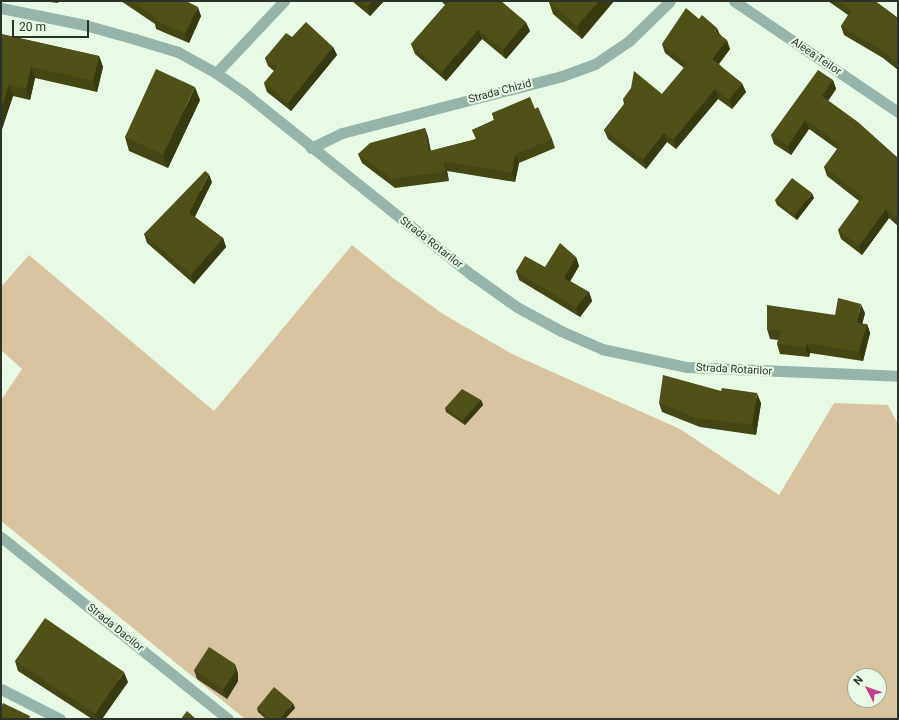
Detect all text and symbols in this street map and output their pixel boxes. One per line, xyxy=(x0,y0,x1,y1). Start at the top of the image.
scale bar xyxy=(14,12,91,38)
text: 20 m xyxy=(19,20,46,34)
street label: Aleea Teilor xyxy=(788,35,844,79)
street label: Strada Chizid xyxy=(467,77,533,107)
street label: Strada Rotarilor xyxy=(397,214,465,272)
street label: Strada Rotarilor xyxy=(696,361,772,379)
street label: Strada Dacilor xyxy=(84,601,146,655)
north arrow xyxy=(847,668,887,708)
text: N xyxy=(851,673,866,688)

